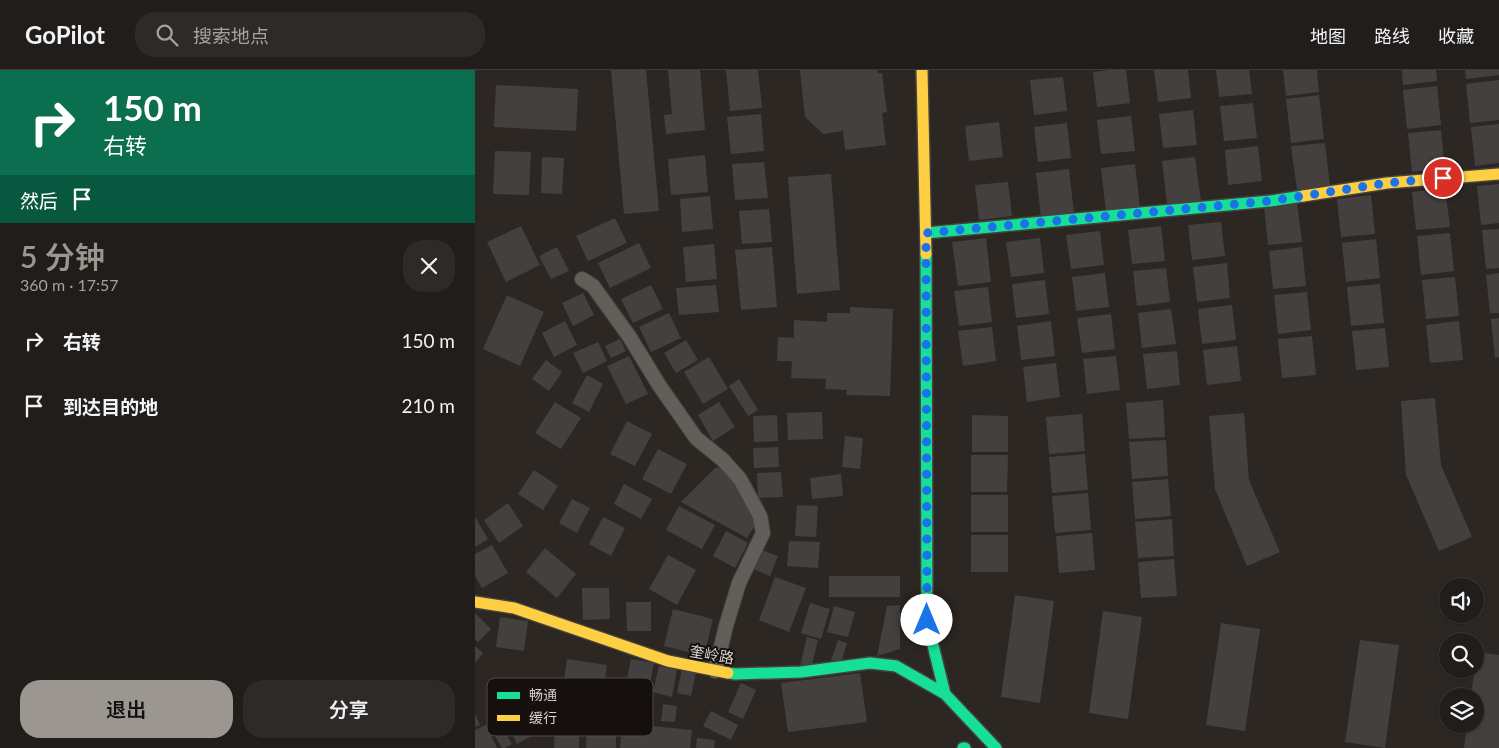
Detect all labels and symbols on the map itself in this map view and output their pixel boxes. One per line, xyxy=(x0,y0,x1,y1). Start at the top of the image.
pin xyxy=(1422,157,1464,199)
position arrow xyxy=(900,593,952,645)
street label: 奎岭路 xyxy=(688,641,736,667)
legend xyxy=(487,678,653,736)
text: 畅通 xyxy=(529,686,557,703)
text: 缓行 xyxy=(529,709,557,726)

